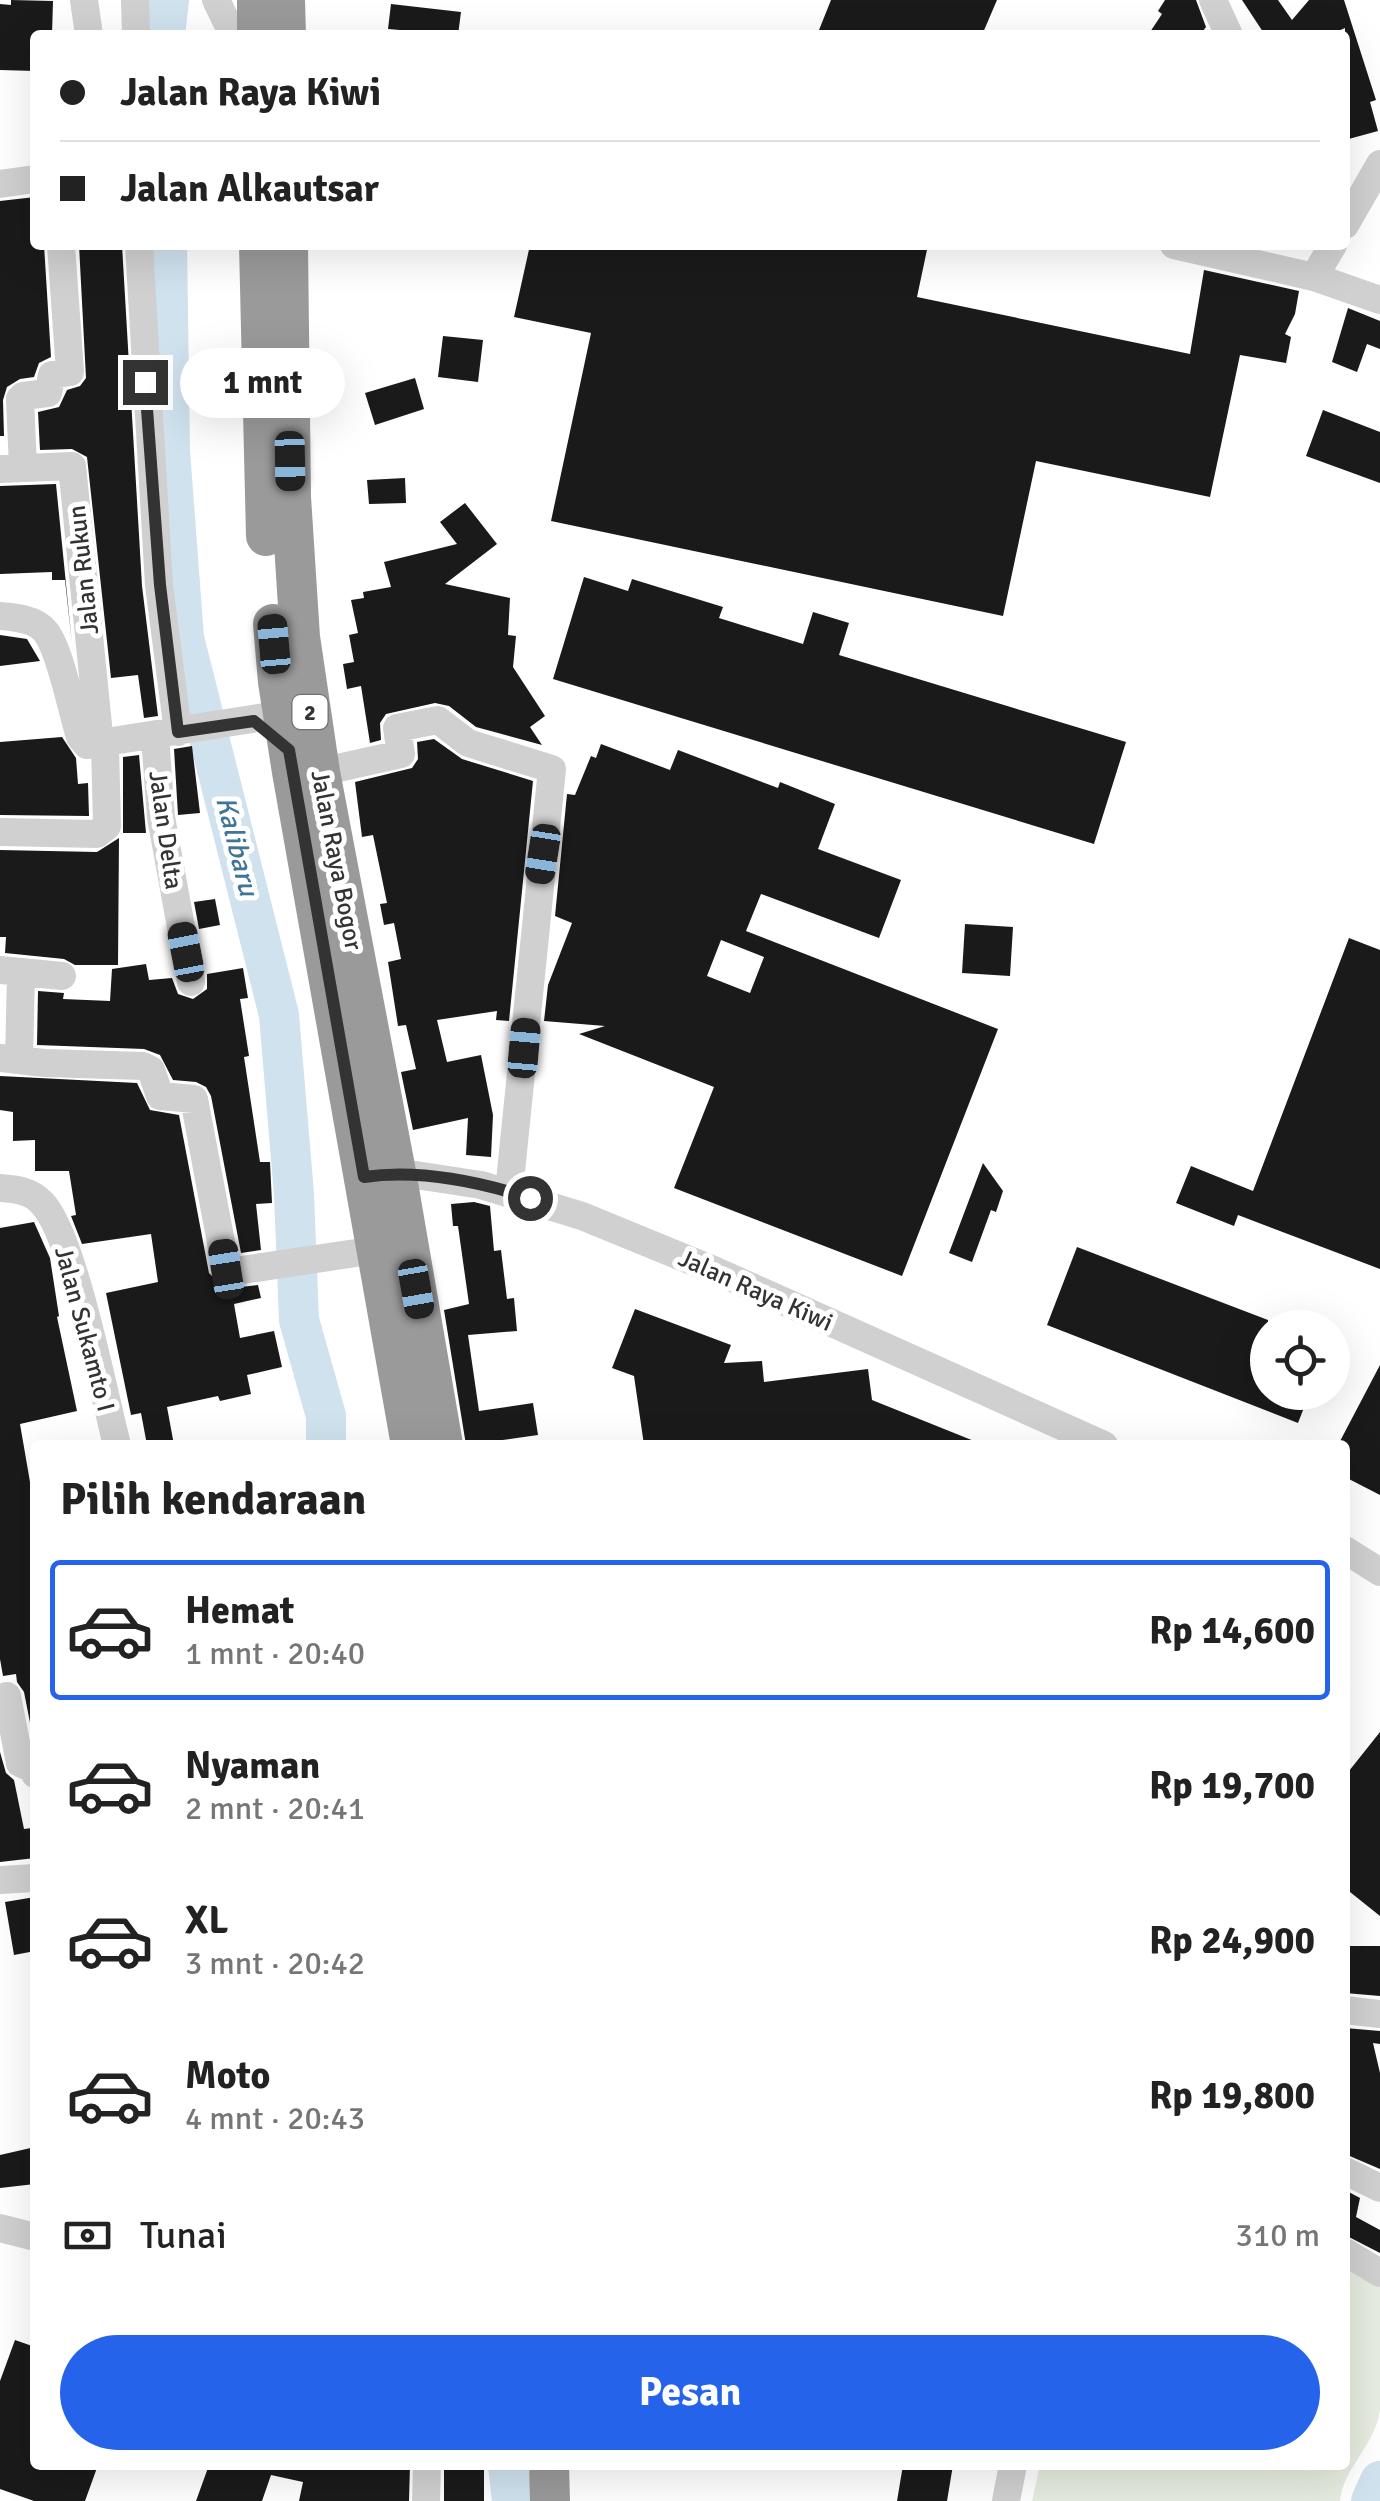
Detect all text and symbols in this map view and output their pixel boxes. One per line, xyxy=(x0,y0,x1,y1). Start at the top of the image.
text: Jalan Raya Kiwi xyxy=(120,69,381,116)
text: Jalan Alkautsar xyxy=(120,165,379,212)
callout: 1 mnt xyxy=(180,347,345,417)
route end xyxy=(123,360,168,405)
text: 1 mnt xyxy=(223,363,302,402)
car xyxy=(274,431,306,491)
street label: Jalan Rukun xyxy=(61,504,105,636)
car xyxy=(256,613,292,675)
road number: 2 xyxy=(292,695,328,729)
street label: Jalan Raya Bogor xyxy=(304,767,370,953)
street label: Jalan Delta xyxy=(142,769,190,891)
water label: Kalibaru xyxy=(208,793,266,901)
car xyxy=(523,822,563,886)
car xyxy=(166,920,206,984)
car xyxy=(506,1017,542,1079)
route start xyxy=(508,1176,553,1221)
car xyxy=(206,1237,246,1301)
street label: Jalan Raya Kiwi xyxy=(674,1242,838,1338)
street label: Jalan Sukamto I xyxy=(48,1243,122,1415)
car xyxy=(396,1257,436,1321)
map controls xyxy=(1250,1310,1350,1410)
button: locate xyxy=(1250,1310,1350,1410)
text: Pilih kendaraan xyxy=(60,1472,366,1527)
icon: car xyxy=(65,1585,155,1675)
text: Hemat xyxy=(185,1587,294,1634)
text: Rp 14,600 xyxy=(1149,1607,1315,1654)
text: 1 mnt · 20:40 xyxy=(185,1634,365,1673)
icon: car xyxy=(65,1740,155,1830)
text: Nyaman xyxy=(185,1742,320,1789)
text: Rp 19,700 xyxy=(1149,1762,1315,1809)
text: 2 mnt · 20:41 xyxy=(185,1789,365,1828)
icon: car xyxy=(65,1895,155,1985)
text: XL xyxy=(185,1897,228,1944)
text: Rp 24,900 xyxy=(1149,1917,1315,1964)
text: 3 mnt · 20:42 xyxy=(185,1944,365,1983)
icon: car xyxy=(65,2050,155,2140)
text: Moto xyxy=(185,2052,270,2099)
text: Rp 19,800 xyxy=(1149,2072,1315,2119)
text: 4 mnt · 20:43 xyxy=(185,2099,365,2138)
icon: cash xyxy=(60,2208,115,2263)
text: Tunai xyxy=(140,2212,227,2259)
text: 310 m xyxy=(1236,2216,1320,2255)
button: Pesan xyxy=(60,2335,1320,2450)

